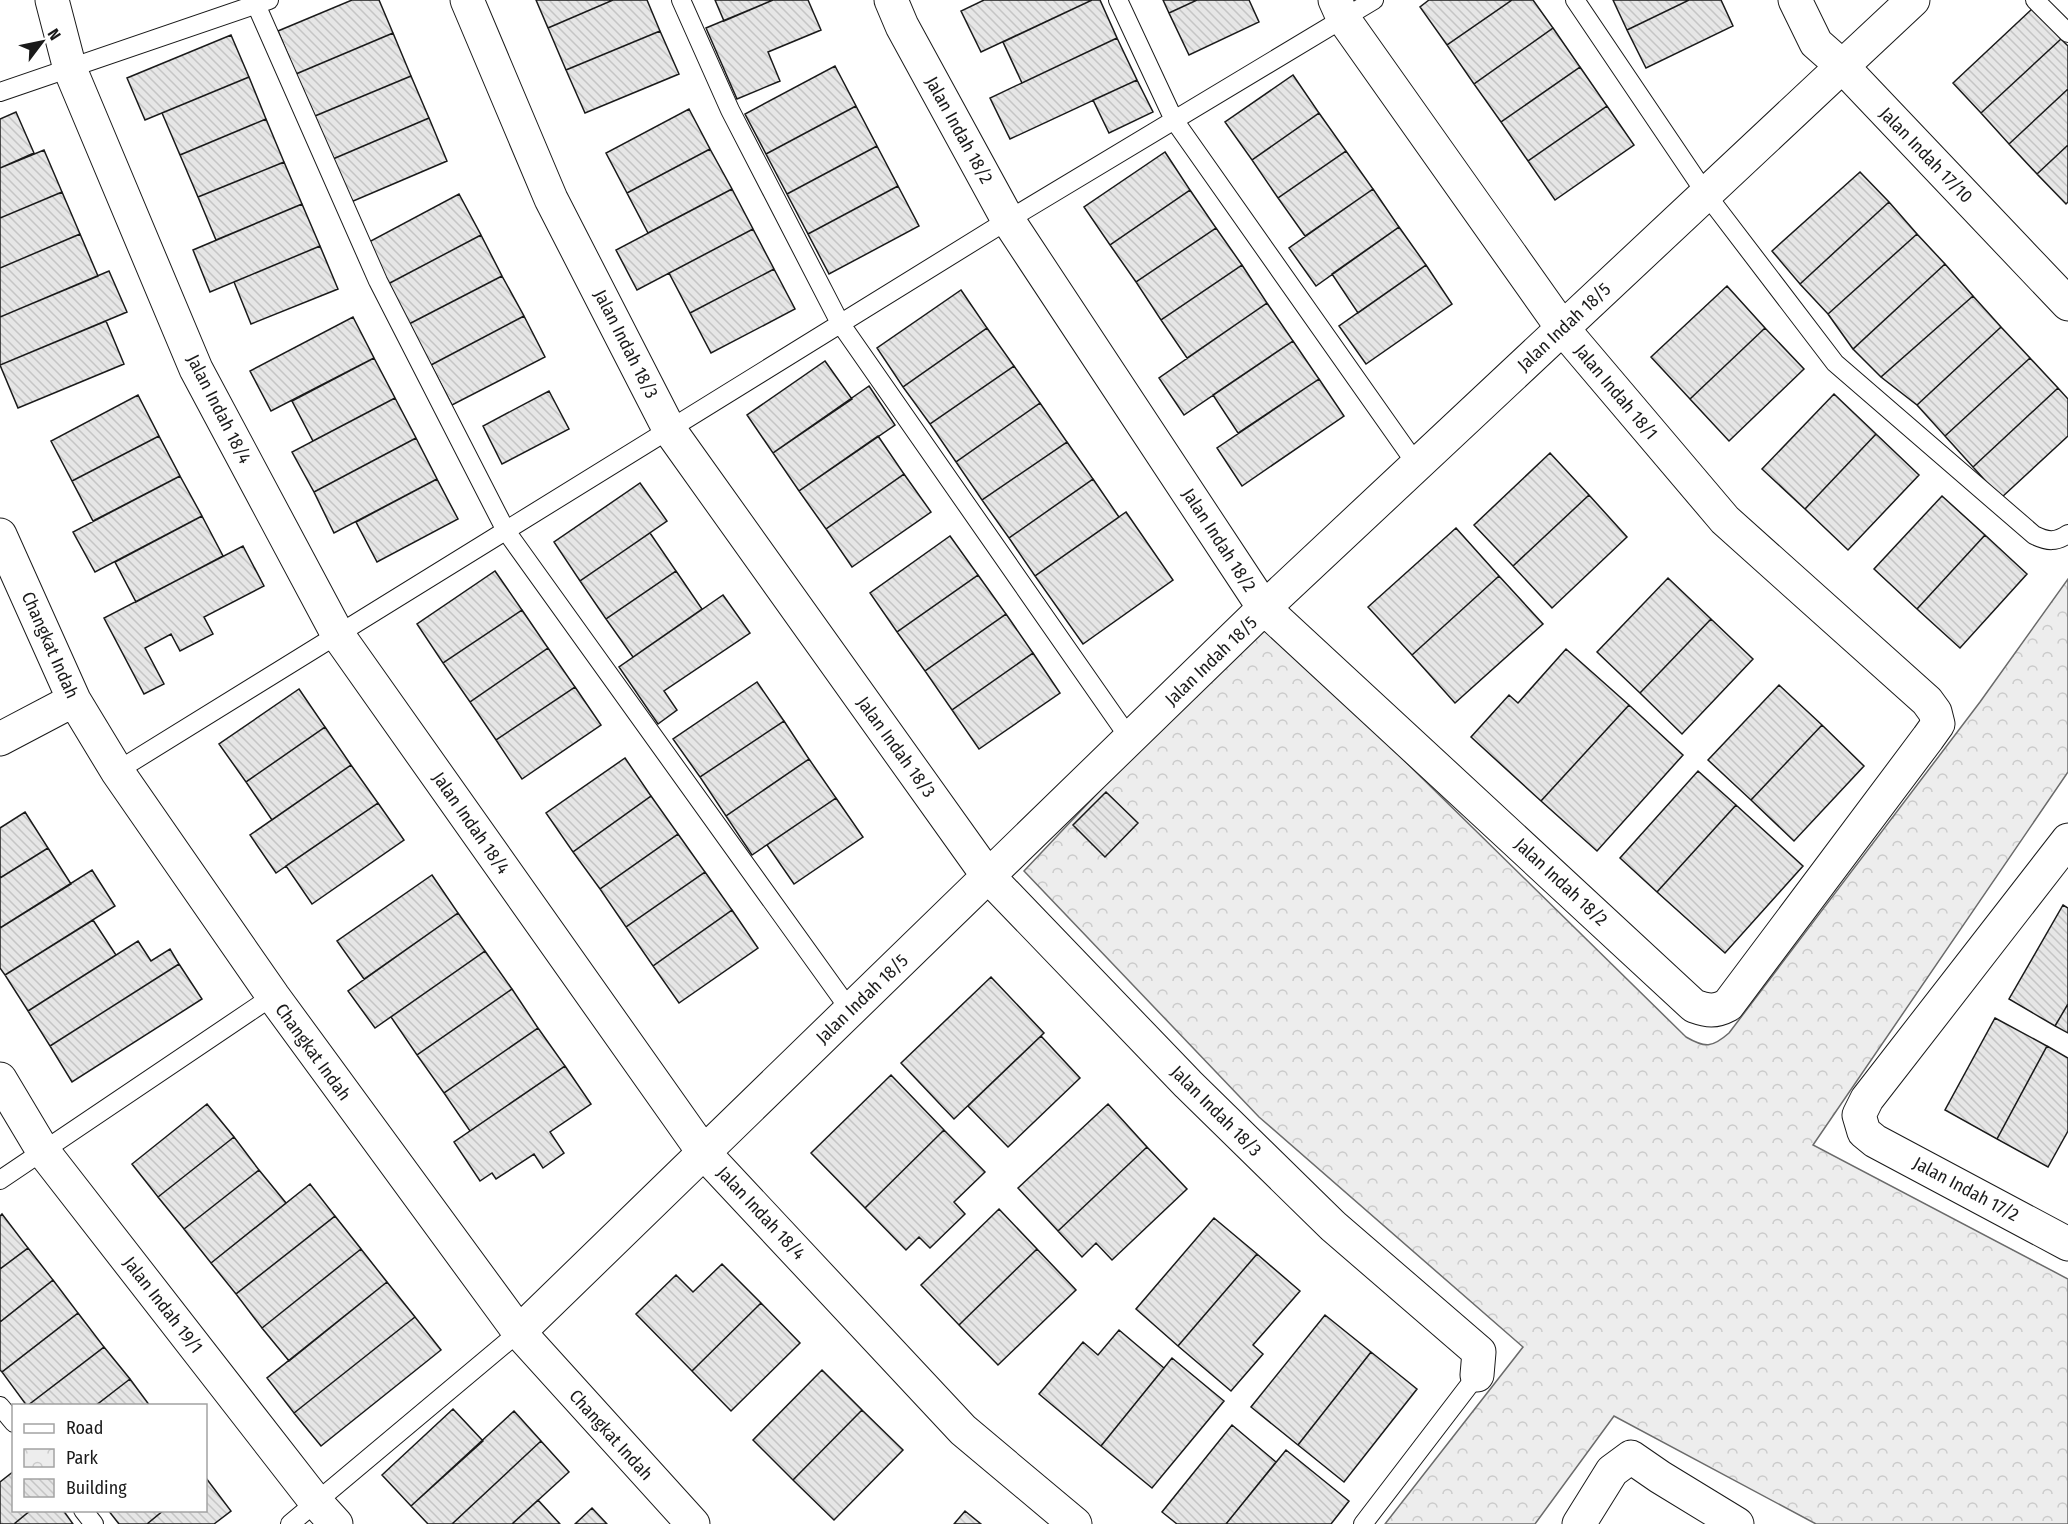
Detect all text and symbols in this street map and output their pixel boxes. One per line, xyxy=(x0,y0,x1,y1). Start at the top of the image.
north arrow xyxy=(12,12,72,72)
text: N xyxy=(44,25,65,43)
street label: Jalan Indah 18/2 xyxy=(921,73,997,187)
street label: Jalan Indah 17/10 xyxy=(1875,103,1977,207)
street label: Jalan Indah 18/5 xyxy=(1513,278,1615,376)
street label: Jalan Indah 18/3 xyxy=(589,286,663,402)
street label: Jalan Indah 18/1 xyxy=(1570,340,1662,444)
street label: Jalan Indah 18/4 xyxy=(182,351,256,467)
street label: Jalan Indah 18/2 xyxy=(1177,484,1261,596)
street label: Changkat Indah xyxy=(17,588,83,702)
street label: Jalan Indah 18/5 xyxy=(1160,612,1262,710)
street label: Jalan Indah 18/3 xyxy=(852,692,940,802)
street label: Jalan Indah 18/4 xyxy=(428,768,514,878)
street label: Jalan Indah 18/2 xyxy=(1510,833,1612,931)
street label: Jalan Indah 18/5 xyxy=(811,950,913,1048)
street label: Changkat Indah xyxy=(270,999,356,1105)
street label: Jalan Indah 18/3 xyxy=(1166,1061,1266,1161)
street label: Jalan Indah 17/2 xyxy=(1909,1152,2023,1226)
street label: Jalan Indah 18/4 xyxy=(712,1162,810,1264)
street label: Jalan Indah 19/1 xyxy=(118,1252,208,1358)
street label: Changkat Indah xyxy=(565,1385,657,1485)
legend xyxy=(12,1404,207,1512)
text: Road xyxy=(66,1417,103,1439)
text: Park xyxy=(66,1447,99,1469)
text: Building xyxy=(66,1477,127,1499)

